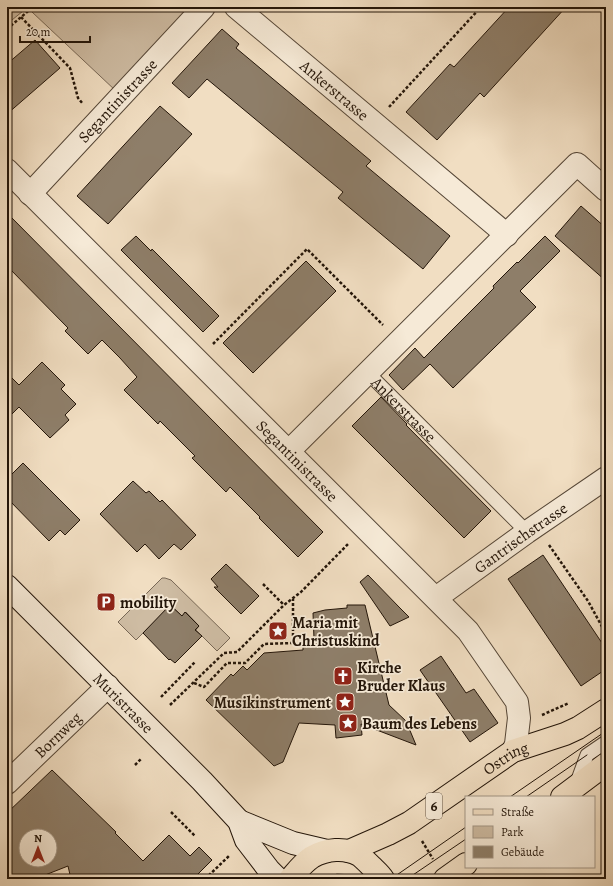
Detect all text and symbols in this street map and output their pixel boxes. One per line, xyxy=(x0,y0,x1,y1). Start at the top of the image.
scale bar xyxy=(20,18,90,44)
text: 20 m xyxy=(26,24,50,40)
street label: Segantinistrasse xyxy=(73,54,163,148)
street label: Ankerstrasse xyxy=(294,55,373,126)
street label: Ankerstrasse xyxy=(365,372,441,447)
street label: Segantinistrasse xyxy=(251,416,343,507)
street label: Gantrischstrasse xyxy=(470,498,572,579)
parking icon: mobility xyxy=(95,591,117,613)
place label: mobility xyxy=(120,592,177,614)
place label: Maria mit Christuskind xyxy=(292,612,380,652)
place icon: Maria mit Christuskind xyxy=(267,620,289,642)
place label: Kirche Bruder Klaus xyxy=(357,657,445,697)
church icon: Kirche Bruder Klaus xyxy=(332,665,354,687)
street label: Muristrasse xyxy=(88,668,158,739)
place icon: Musikinstrument xyxy=(334,691,356,713)
place label: Musikinstrument xyxy=(214,692,332,714)
street label: Bornweg xyxy=(30,707,87,763)
place icon: Baum des Lebens xyxy=(337,712,359,734)
place label: Baum des Lebens xyxy=(362,713,477,735)
street label: Ostring xyxy=(479,737,531,781)
road number: 6 xyxy=(426,793,442,819)
legend xyxy=(465,796,595,868)
text: Straße xyxy=(501,804,534,820)
text: Park xyxy=(501,824,524,840)
north arrow xyxy=(18,828,58,868)
text: N xyxy=(34,831,42,846)
text: Gebäude xyxy=(501,844,544,860)

